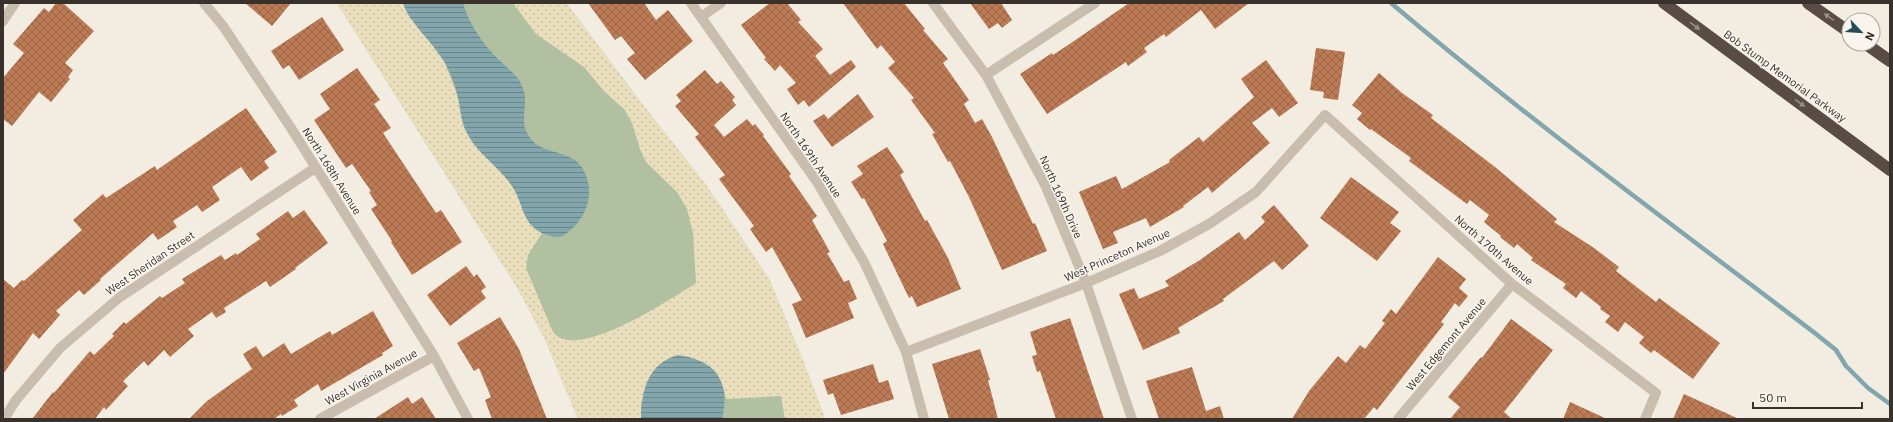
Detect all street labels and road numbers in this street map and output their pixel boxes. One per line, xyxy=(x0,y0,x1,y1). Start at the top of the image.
street label: Bob Stump Memorial Parkway xyxy=(1721,27,1850,126)
street label: North 169th Avenue xyxy=(777,110,845,200)
street label: North 168th Avenue xyxy=(300,125,364,217)
street label: North 169th Drive xyxy=(1037,154,1085,240)
street label: North 170th Avenue xyxy=(1452,212,1536,288)
street label: West Princeton Avenue xyxy=(1062,225,1172,285)
street label: West Sheridan Street xyxy=(103,228,197,298)
street label: West Edgemont Avenue xyxy=(1403,295,1489,393)
street label: West Virginia Avenue xyxy=(322,346,420,408)

